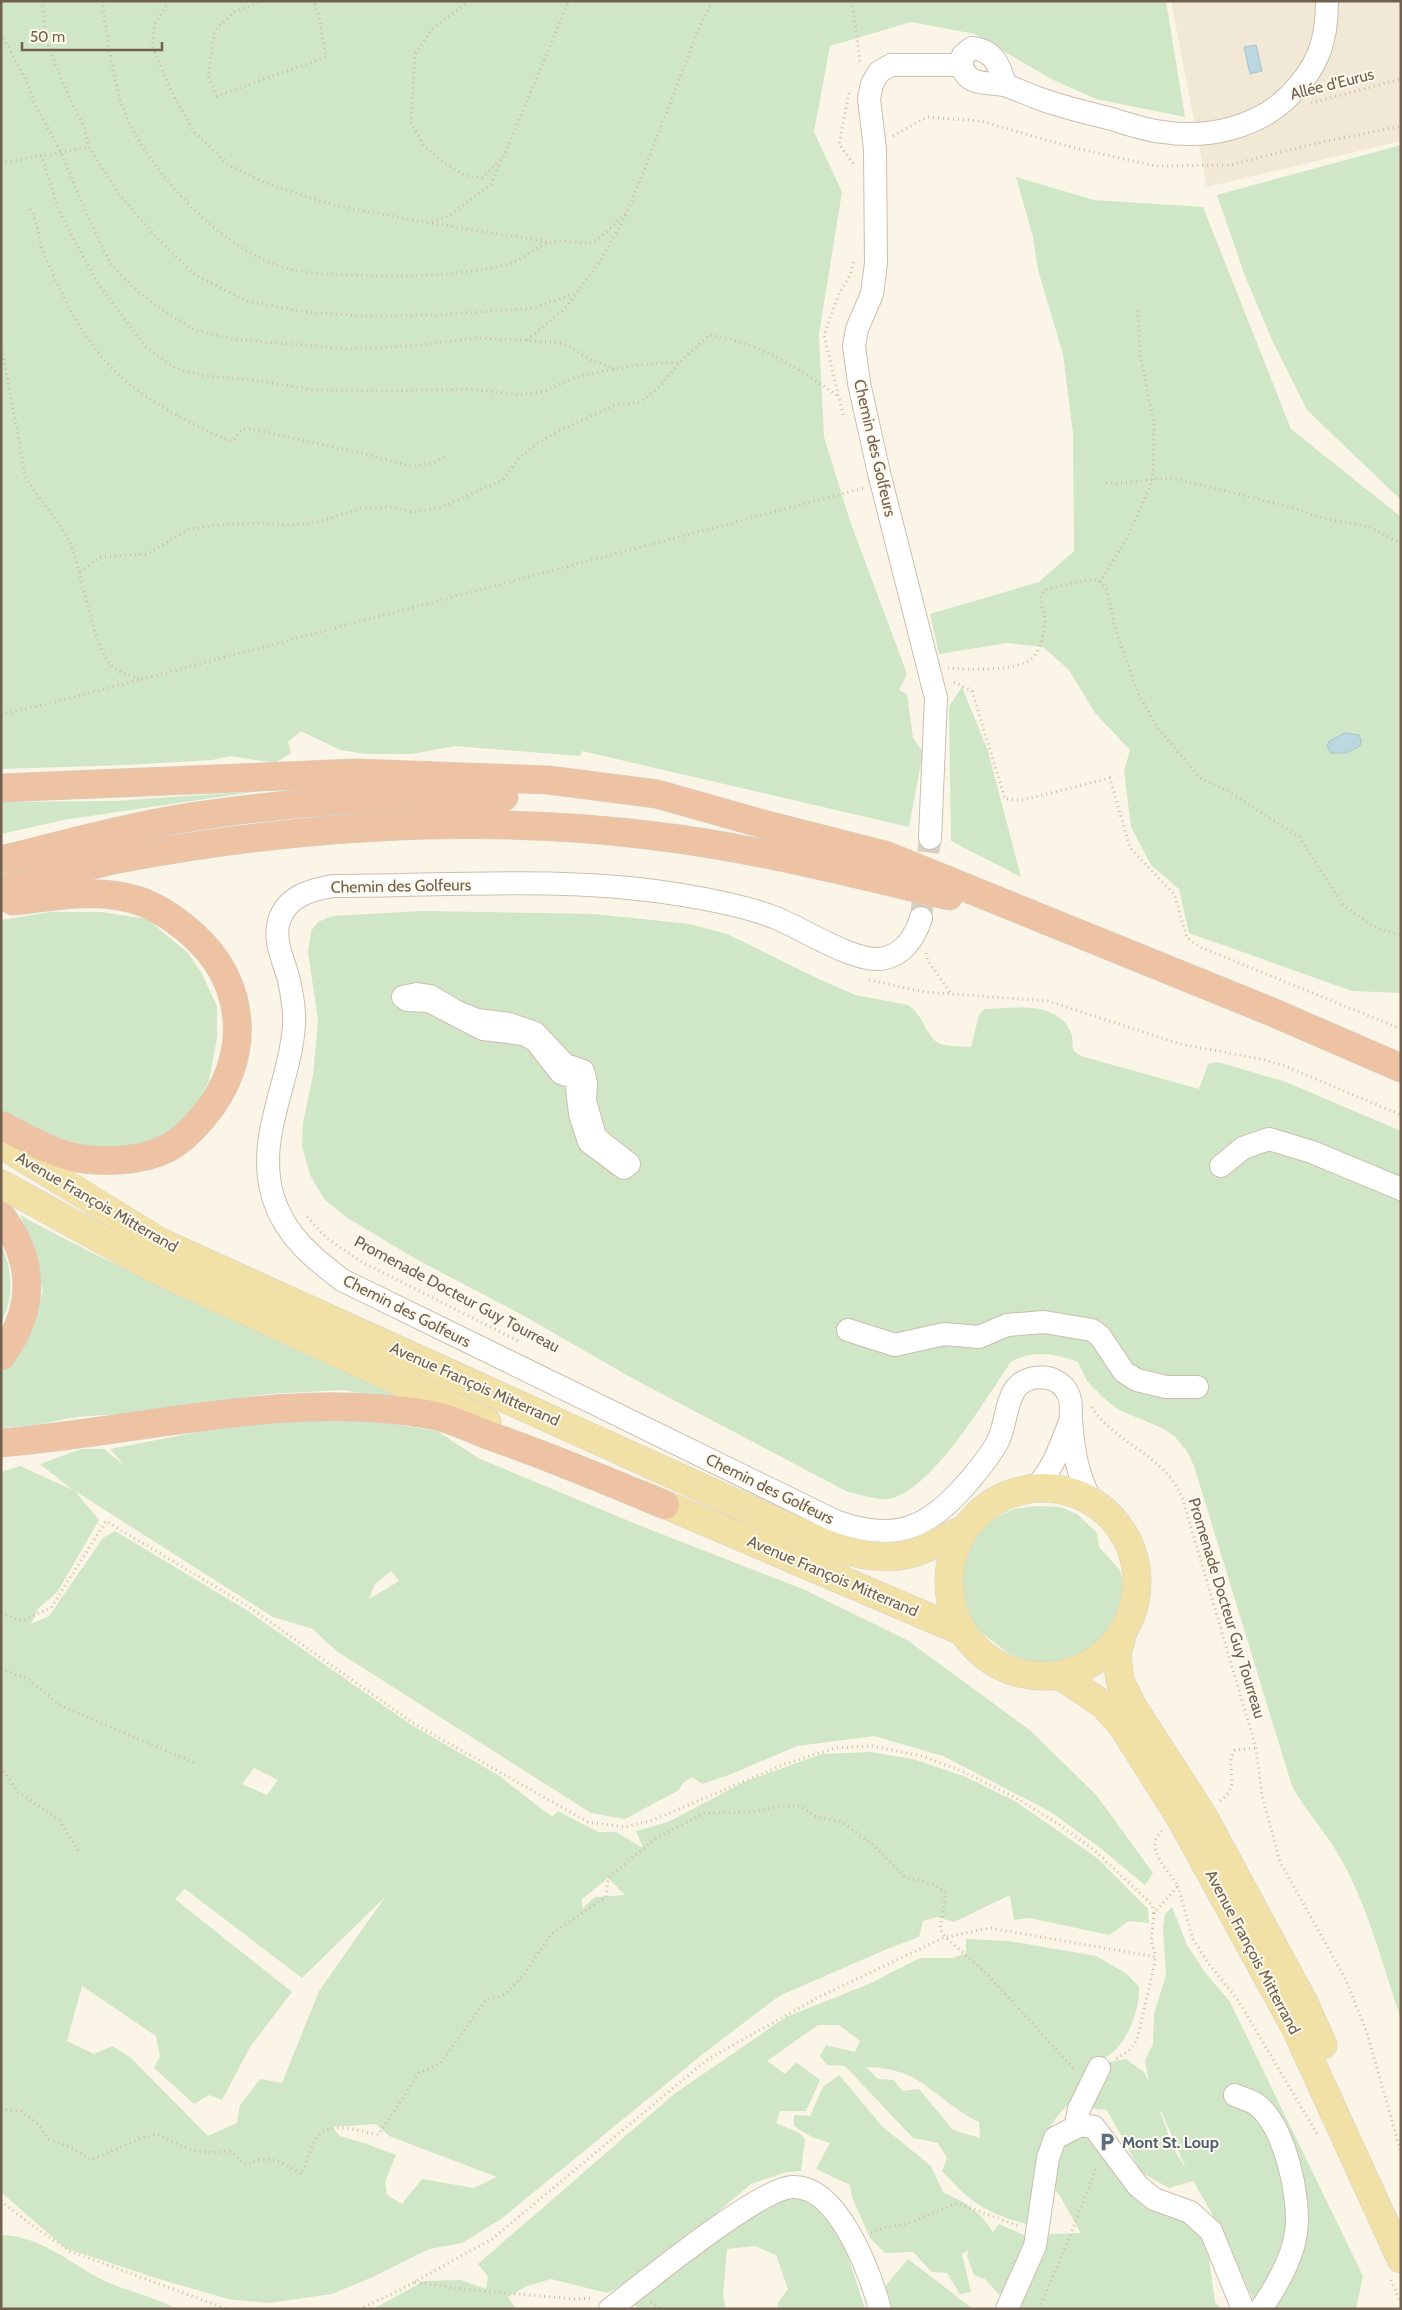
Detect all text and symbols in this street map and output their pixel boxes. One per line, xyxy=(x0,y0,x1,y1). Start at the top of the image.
scale bar xyxy=(22,20,162,52)
text: 50 m xyxy=(30,28,65,46)
street label: Allée d'Eurus xyxy=(1288,64,1376,104)
street label: Chemin des Golfeurs xyxy=(850,377,900,519)
street label: Chemin des Golfeurs xyxy=(331,875,472,897)
street label: Avenue François Mitterrand xyxy=(13,1148,181,1256)
street label: Promenade Docteur Guy Tourreau xyxy=(351,1232,563,1356)
street label: Chemin des Golfeurs xyxy=(340,1271,474,1352)
street label: Avenue François Mitterrand xyxy=(387,1338,563,1430)
street label: Chemin des Golfeurs xyxy=(703,1450,838,1529)
street label: Promenade Docteur Guy Tourreau xyxy=(1184,1495,1270,1721)
street label: Avenue François Mitterrand xyxy=(745,1531,921,1621)
street label: Avenue François Mitterrand xyxy=(1201,1866,1305,2038)
parking icon: Mont St. Loup xyxy=(1096,2131,1118,2153)
place label: Mont St. Loup xyxy=(1122,2133,1219,2152)

